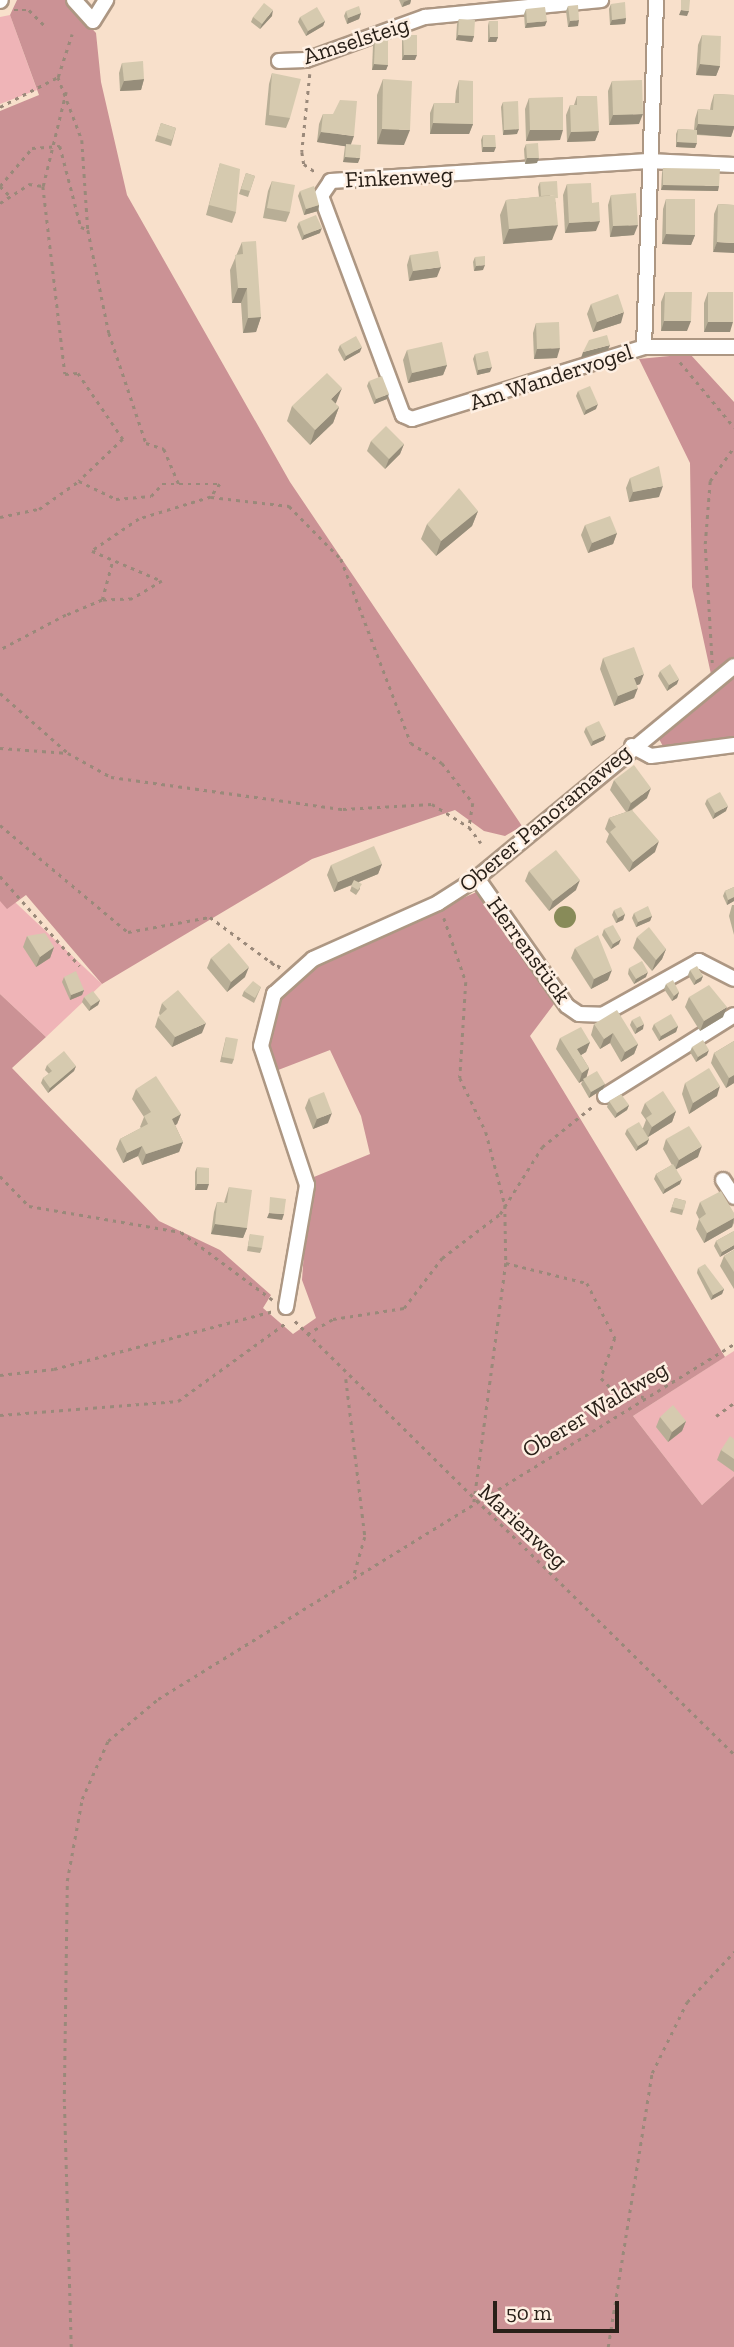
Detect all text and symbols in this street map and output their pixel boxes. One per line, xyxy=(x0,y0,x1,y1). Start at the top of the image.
street label: Amselsteig xyxy=(299,10,413,70)
street label: Finkenweg xyxy=(344,160,454,194)
street label: Am Wandervogel xyxy=(466,338,636,416)
street label: Oberer Panoramaweg xyxy=(453,738,637,898)
street label: Herrenstück xyxy=(481,891,577,1009)
street label: Oberer Waldweg xyxy=(517,1354,673,1464)
street label: Marienweg xyxy=(473,1478,573,1574)
scale bar xyxy=(496,2288,622,2332)
text: 50 m xyxy=(506,2300,552,2325)

